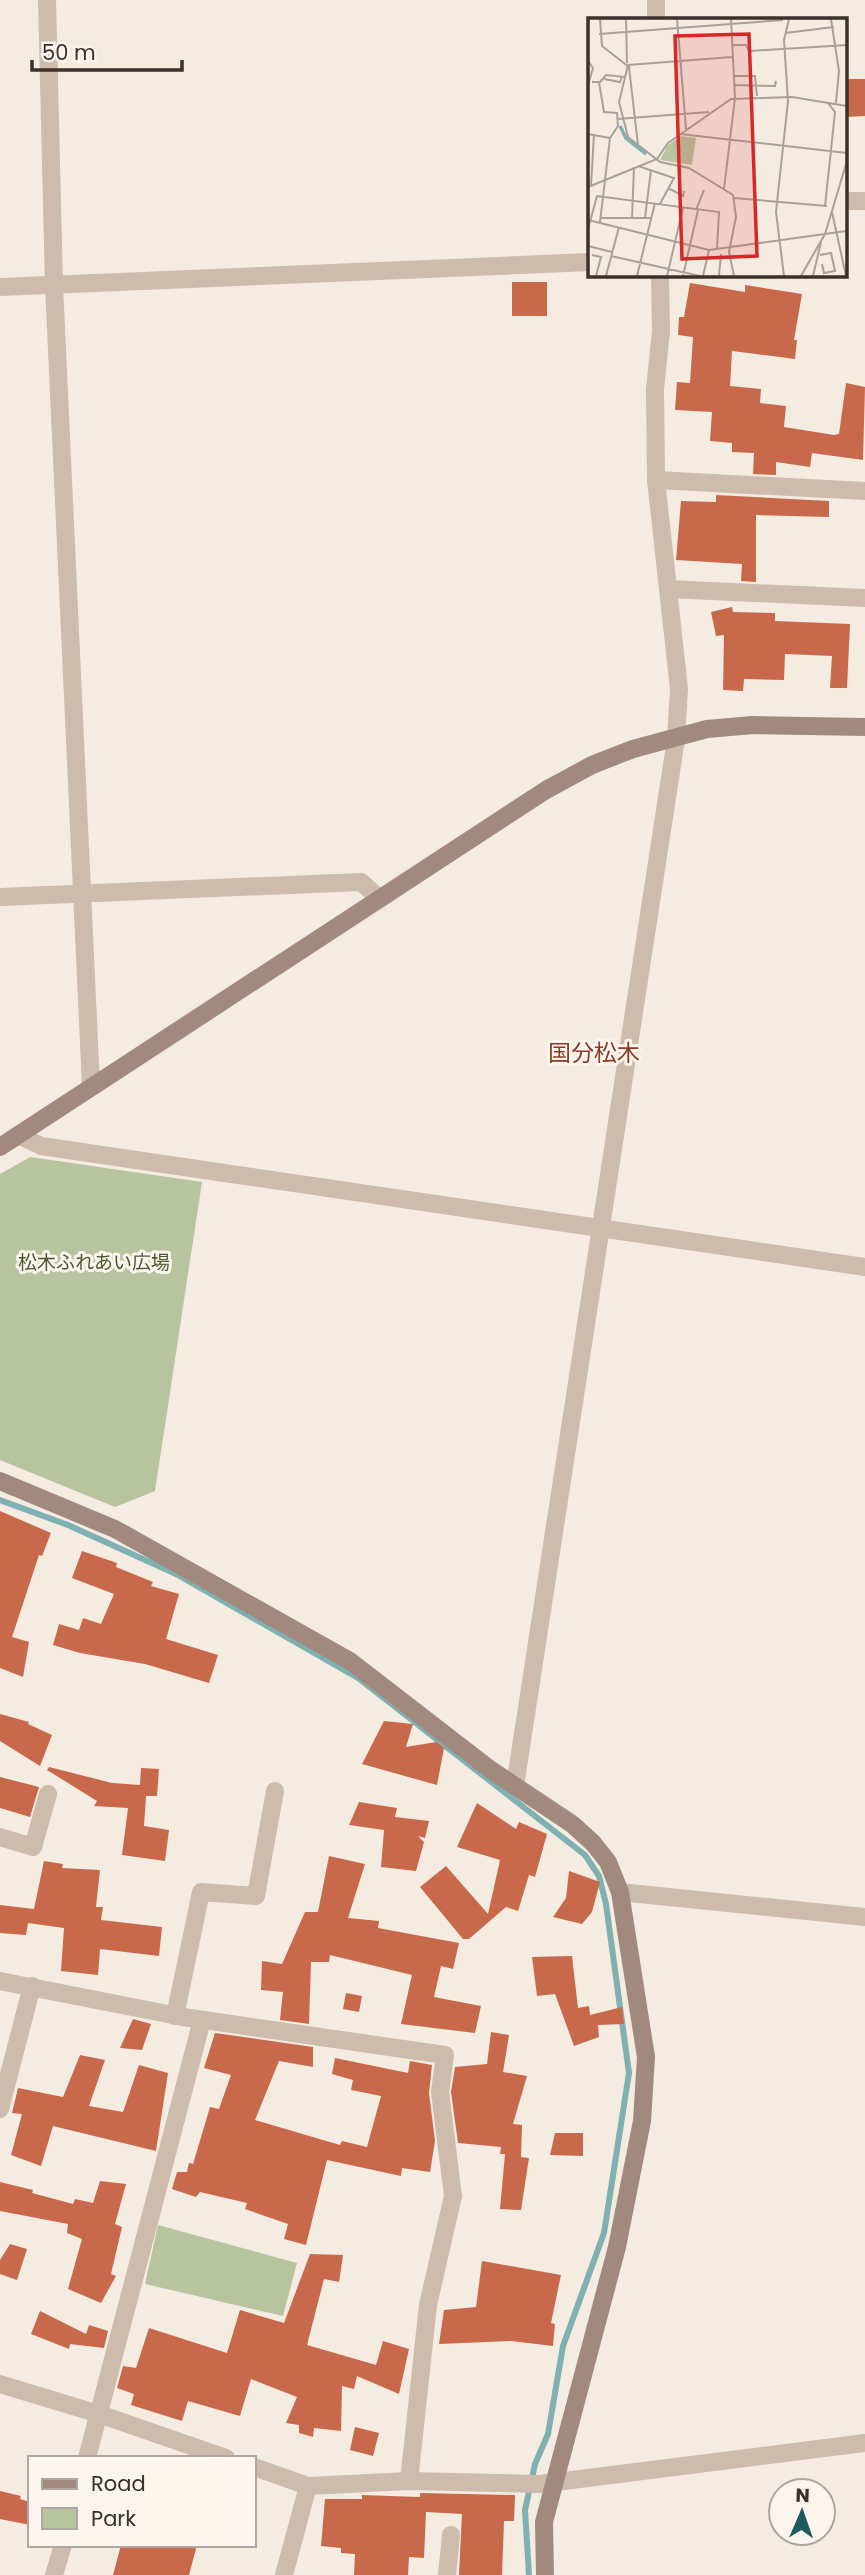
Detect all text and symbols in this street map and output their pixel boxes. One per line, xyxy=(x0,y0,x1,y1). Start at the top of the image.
inset map xyxy=(588,18,848,276)
scale bar xyxy=(32,28,182,72)
text: 50 m xyxy=(42,38,96,67)
district label: 国分松木 xyxy=(548,1037,640,1069)
park label: 松木ふれあい広場 xyxy=(18,1249,170,1276)
legend xyxy=(28,2456,256,2547)
text: Road xyxy=(91,2469,146,2498)
north arrow xyxy=(767,2477,837,2547)
text: N xyxy=(795,2482,810,2509)
text: Park xyxy=(91,2504,136,2533)

